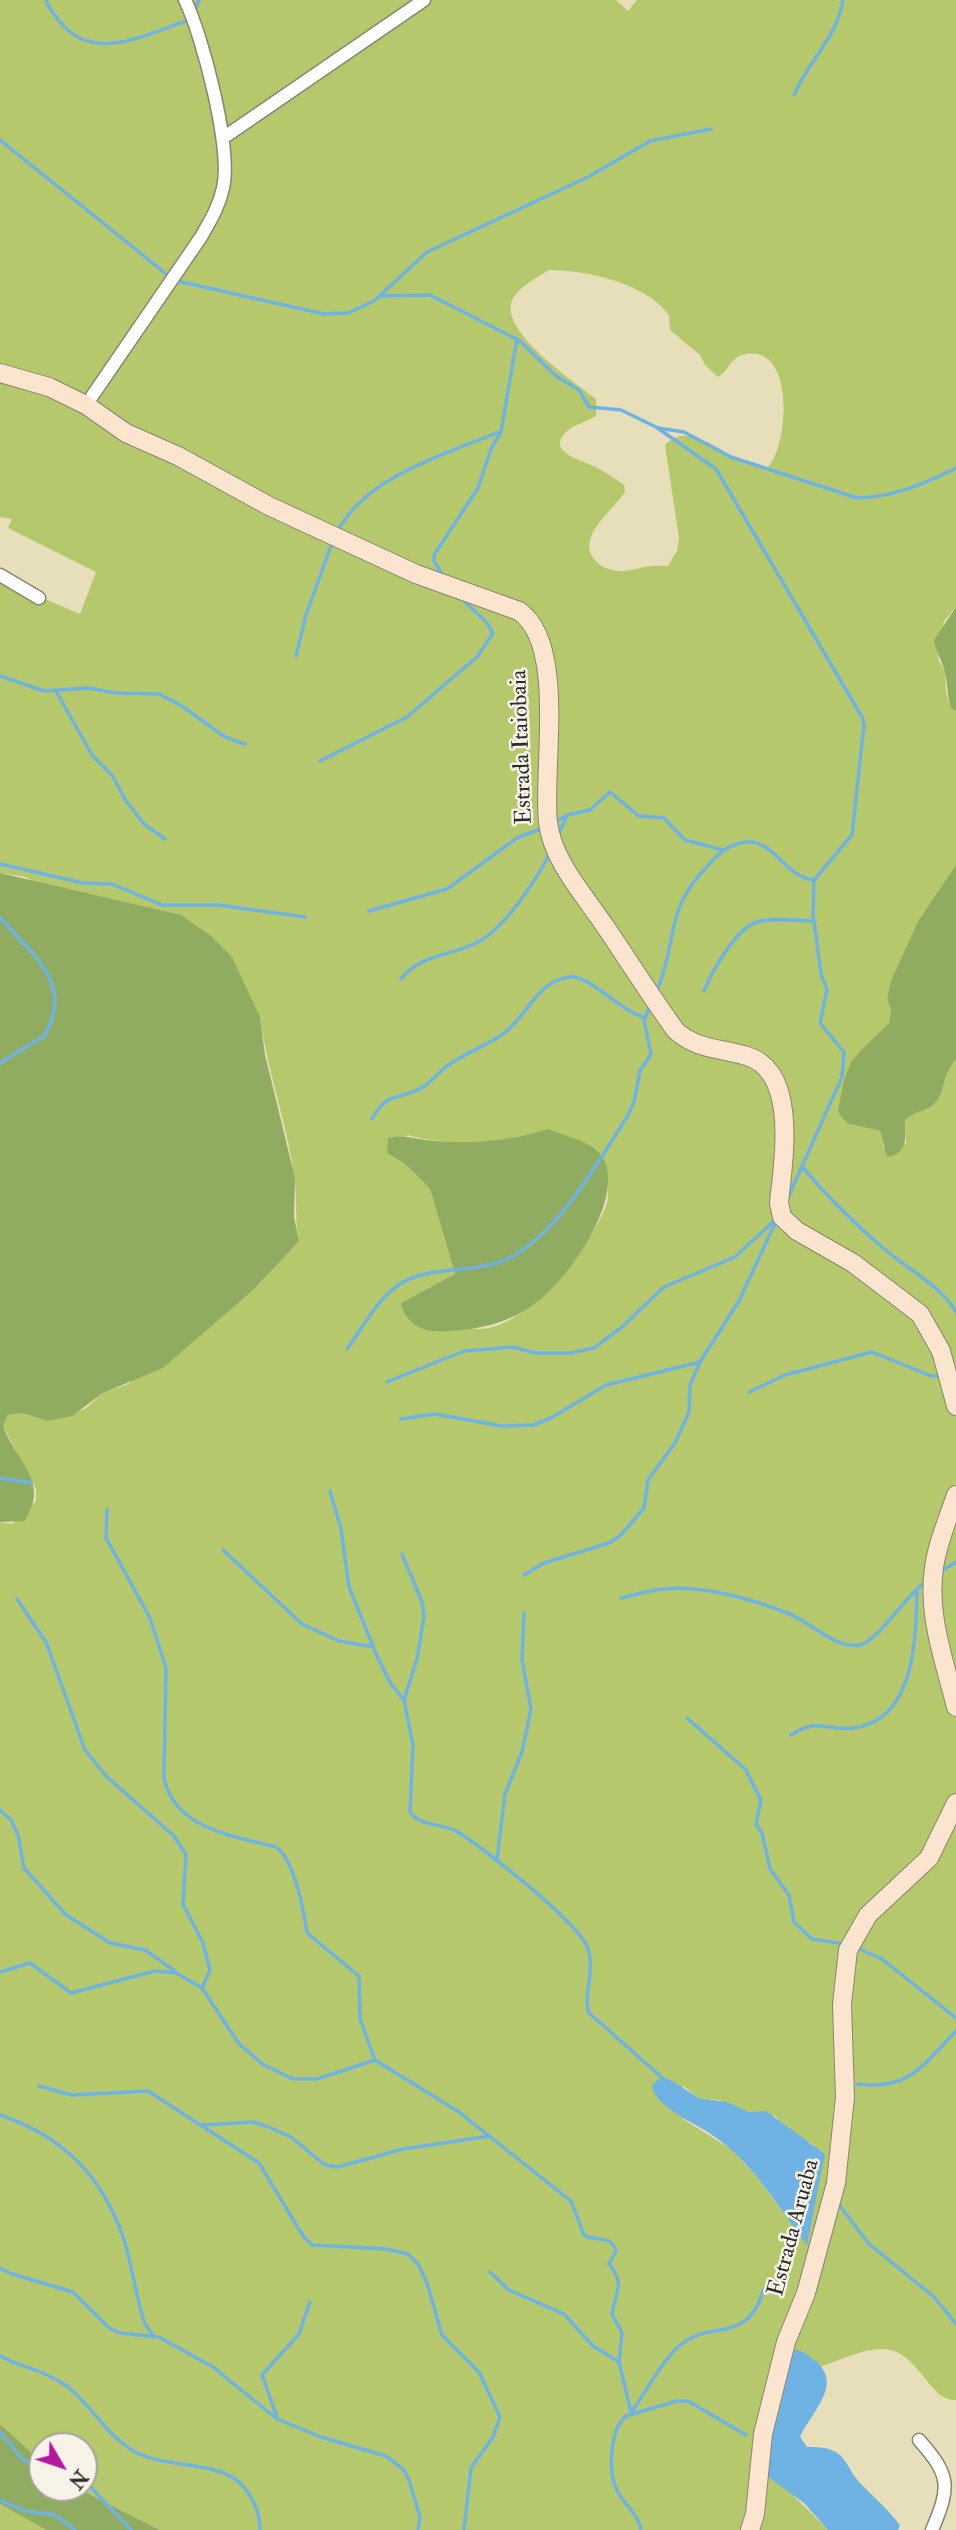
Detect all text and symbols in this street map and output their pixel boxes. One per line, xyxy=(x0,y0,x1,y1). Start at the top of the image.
street label: Estrada Itaiobaia xyxy=(507,669,539,825)
street label: Estrada Aruaba xyxy=(763,2156,827,2300)
north arrow xyxy=(28,2432,98,2502)
text: N xyxy=(63,2465,92,2493)

